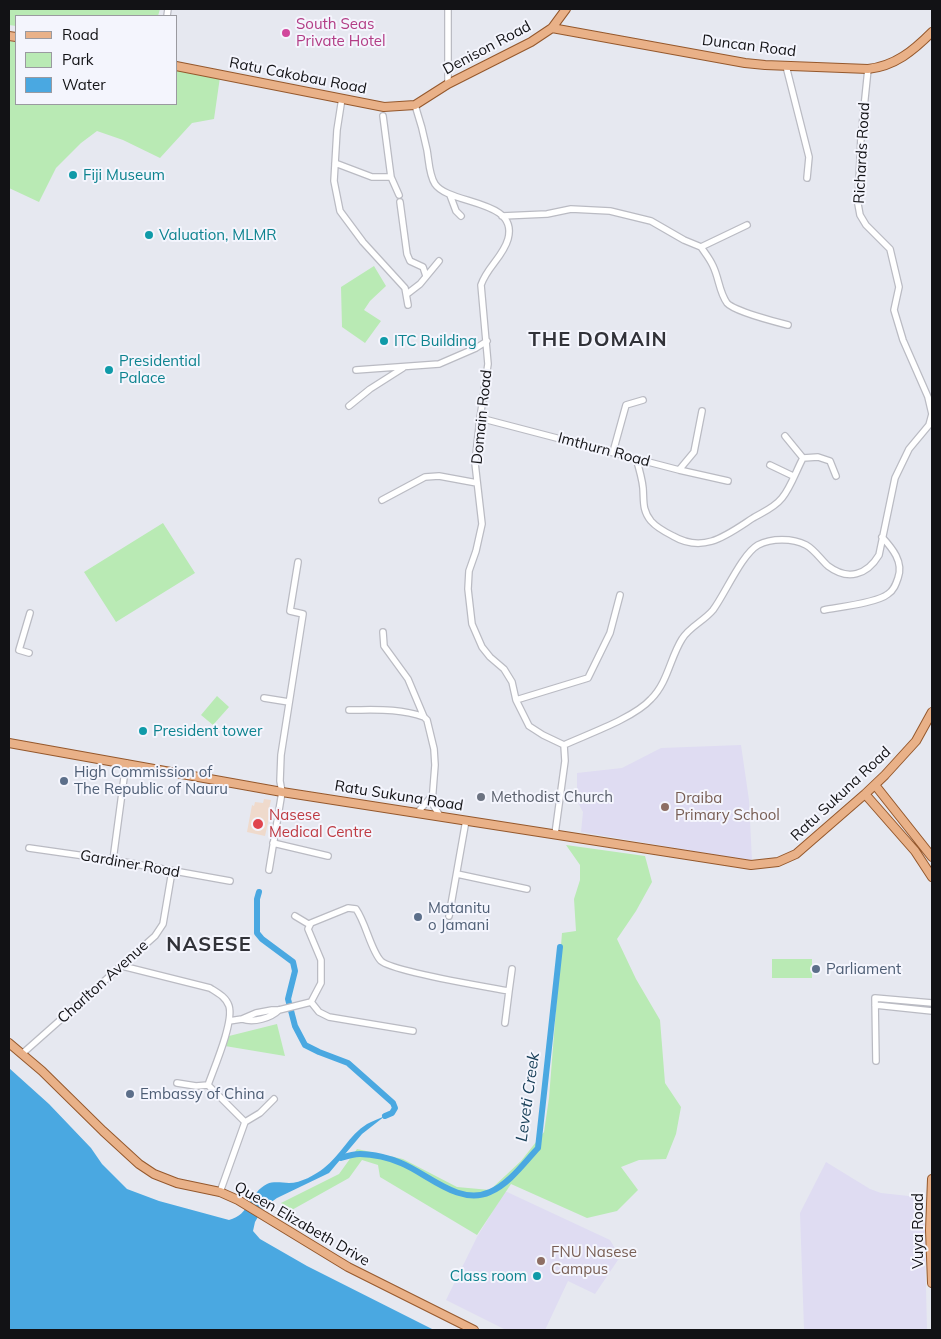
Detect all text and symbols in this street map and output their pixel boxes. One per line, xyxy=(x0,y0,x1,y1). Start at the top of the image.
legend xyxy=(15,15,178,105)
place label: South Seas Private Hotel xyxy=(296,15,386,50)
street label: Denison Road xyxy=(440,17,534,79)
text: Road xyxy=(62,25,99,44)
marker: South Seas Private Hotel xyxy=(280,27,292,39)
street label: Duncan Road xyxy=(701,31,797,61)
text: Park xyxy=(62,50,94,69)
street label: Ratu Cakobau Road xyxy=(228,54,368,98)
text: Water xyxy=(62,75,106,94)
street label: Richards Road xyxy=(850,102,874,204)
place label: Fiji Museum xyxy=(83,166,165,184)
marker: Fiji Museum xyxy=(67,169,79,181)
place label: Valuation, MLMR xyxy=(159,226,277,244)
marker: Valuation, MLMR xyxy=(143,229,155,241)
district label: THE DOMAIN xyxy=(527,328,669,352)
place label: ITC Building xyxy=(394,332,477,350)
marker: ITC Building xyxy=(378,335,390,347)
place label: Presidential Palace xyxy=(119,352,200,387)
marker: Presidential Palace xyxy=(103,364,115,376)
street label: Domain Road xyxy=(468,369,496,465)
street label: Imthurn Road xyxy=(556,429,652,471)
place label: President tower xyxy=(153,722,262,740)
marker: President tower xyxy=(137,725,149,737)
street label: Ratu Sukuna Road xyxy=(787,743,895,845)
place label: High Commission of The Republic of Nauru xyxy=(74,763,228,798)
marker: High Commission of The Republic of Nauru xyxy=(58,775,70,787)
street label: Ratu Sukuna Road xyxy=(333,777,465,815)
place label: Methodist Church xyxy=(491,788,613,806)
place label: Draiba Primary School xyxy=(675,789,780,824)
marker: Methodist Church xyxy=(475,791,487,803)
marker: Draiba Primary School xyxy=(659,801,671,813)
place label: Nasese Medical Centre xyxy=(269,806,372,841)
marker: Nasese Medical Centre xyxy=(251,817,265,831)
street label: Gardiner Road xyxy=(79,846,181,882)
place label: Matanitu o Jamani xyxy=(428,899,490,934)
marker: Matanitu o Jamani xyxy=(412,911,424,923)
district label: NASESE xyxy=(166,933,252,957)
street label: Charlton Avenue xyxy=(54,937,152,1027)
place label: Parliament xyxy=(826,960,901,978)
marker: Parliament xyxy=(810,963,822,975)
water label: Leveti Creek xyxy=(512,1051,544,1143)
place label: Embassy of China xyxy=(140,1085,264,1103)
marker: Embassy of China xyxy=(124,1088,136,1100)
street label: Queen Elizabeth Drive xyxy=(231,1178,373,1270)
street label: Vuya Road xyxy=(909,1193,927,1269)
place label: FNU Nasese Campus xyxy=(551,1243,637,1278)
marker: FNU Nasese Campus xyxy=(535,1255,547,1267)
place label: Class room xyxy=(450,1267,527,1285)
marker: Class room xyxy=(531,1270,543,1282)

